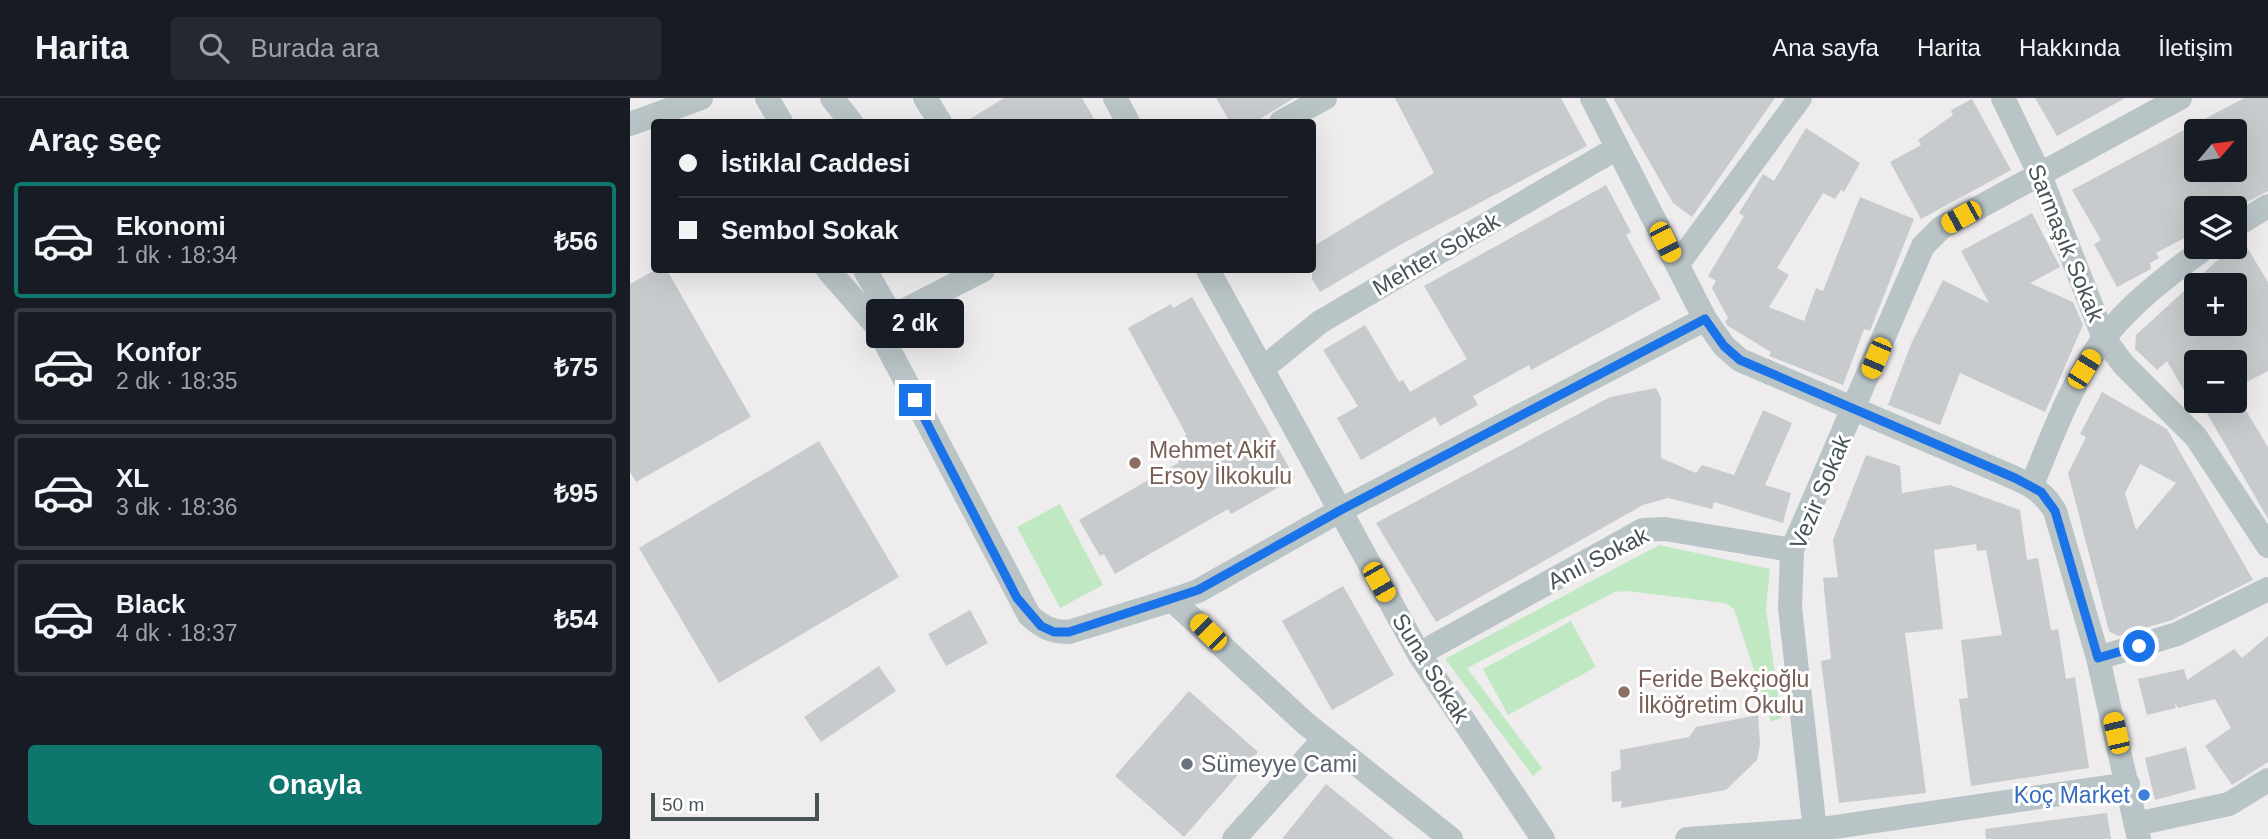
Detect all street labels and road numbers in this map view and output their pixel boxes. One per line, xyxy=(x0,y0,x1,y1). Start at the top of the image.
street label: Sarmaşık Sokak xyxy=(2023,161,2110,326)
street label: Mehter Sokak xyxy=(1368,207,1504,301)
street label: Vezir Sokak xyxy=(1784,431,1856,553)
street label: Anıl Sokak xyxy=(1543,521,1653,595)
street label: Suna Sokak xyxy=(1387,609,1475,728)

